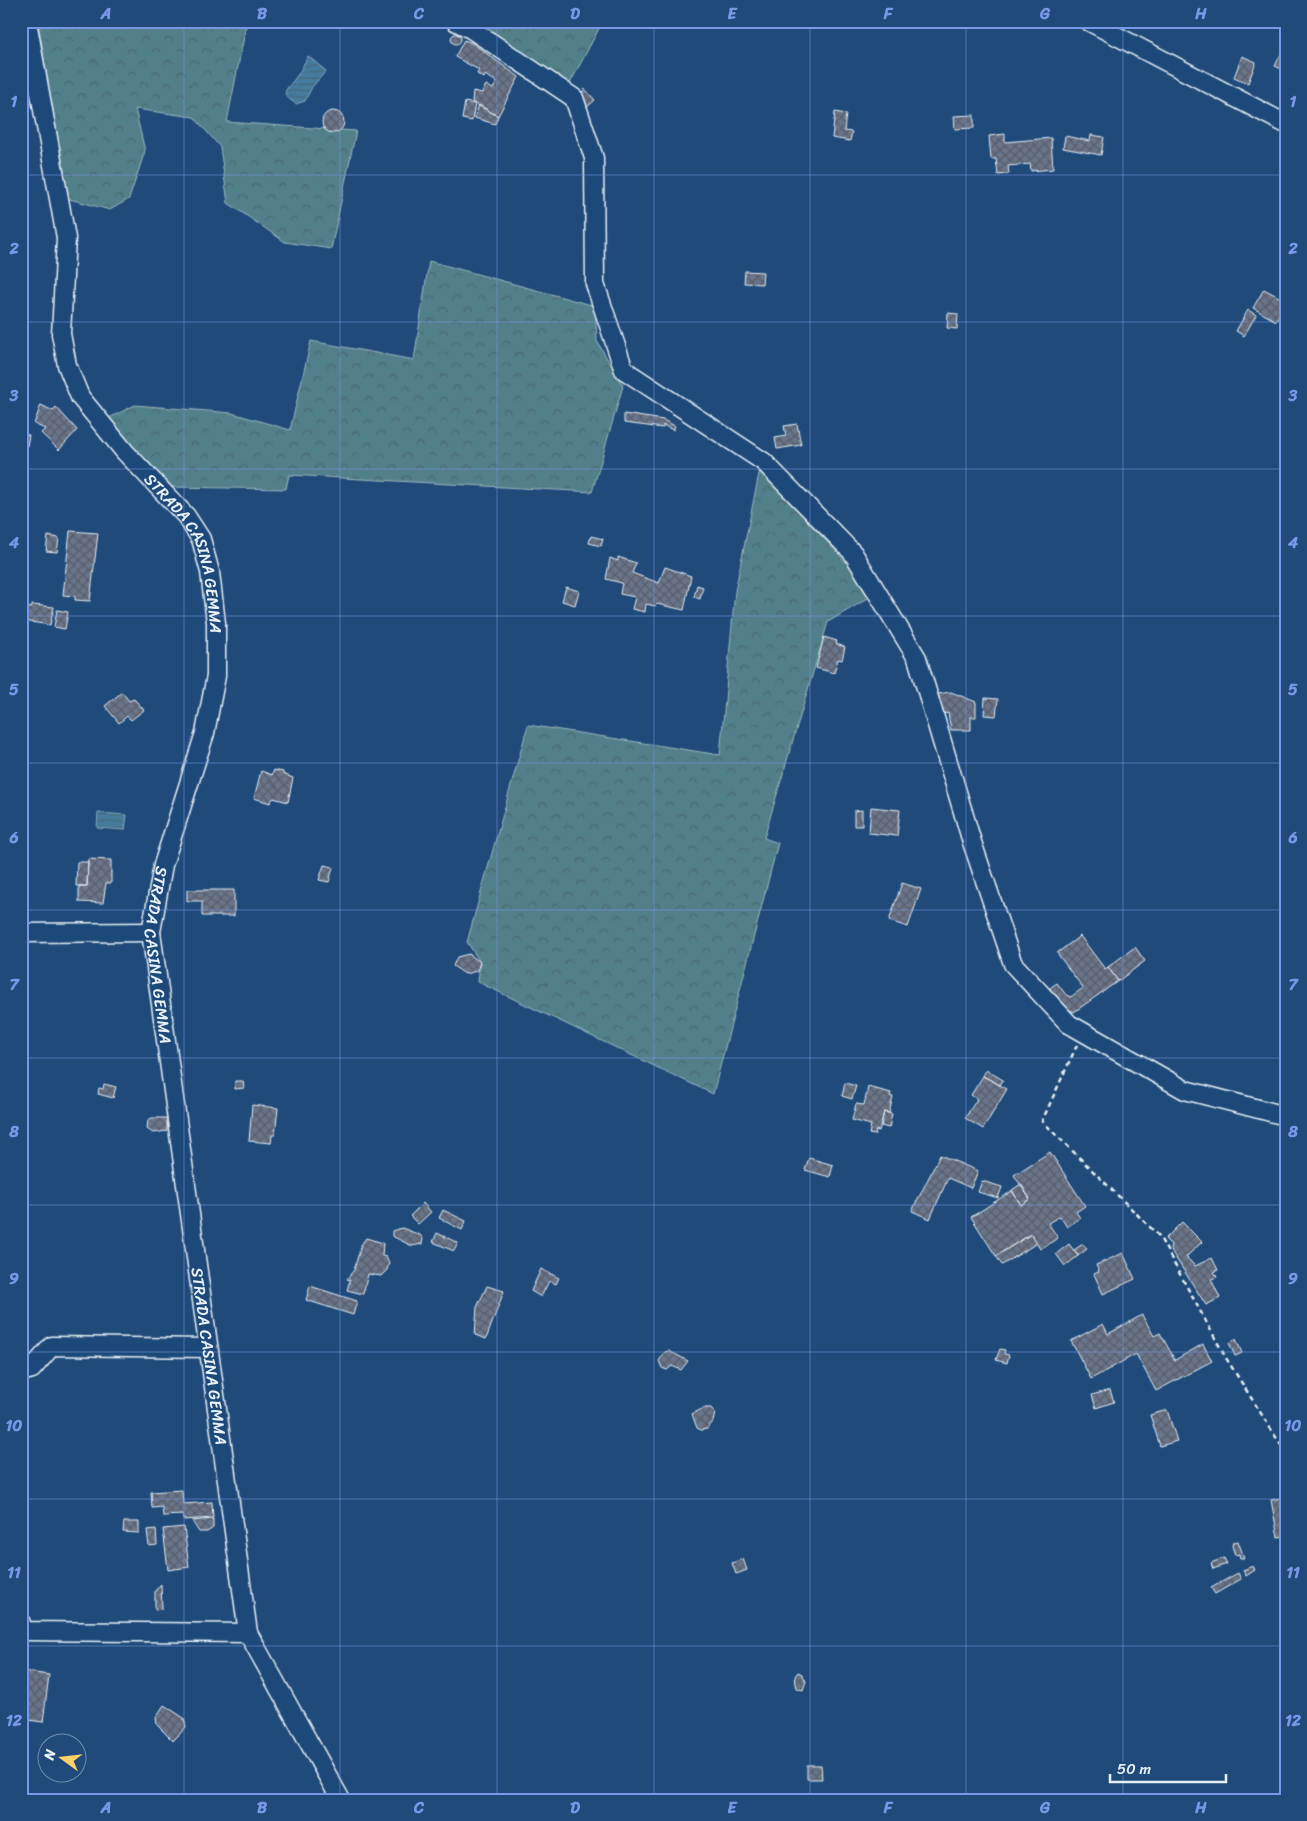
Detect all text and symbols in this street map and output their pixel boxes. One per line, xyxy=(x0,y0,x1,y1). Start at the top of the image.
text: A xyxy=(100,0,111,28)
text: B xyxy=(257,0,268,28)
text: C xyxy=(413,0,425,28)
text: D xyxy=(570,0,580,28)
text: E xyxy=(728,0,738,28)
text: F xyxy=(883,0,894,28)
text: G xyxy=(1039,0,1051,28)
text: H xyxy=(1194,0,1207,28)
text: 1 xyxy=(11,87,18,116)
text: 1 xyxy=(1290,87,1297,116)
text: 2 xyxy=(8,234,19,263)
text: 2 xyxy=(1287,234,1298,263)
text: 3 xyxy=(9,381,19,410)
text: 3 xyxy=(1288,381,1298,410)
street label: STRADA CASINA GEMMA xyxy=(137,466,230,633)
text: 4 xyxy=(8,528,19,557)
text: 4 xyxy=(1287,528,1298,557)
text: 5 xyxy=(9,675,19,704)
text: 5 xyxy=(1288,675,1298,704)
text: 6 xyxy=(8,823,19,852)
text: 6 xyxy=(1287,823,1298,852)
street label: STRADA CASINA GEMMA xyxy=(136,864,180,1046)
text: 7 xyxy=(9,970,20,999)
text: 7 xyxy=(1288,970,1299,999)
text: 8 xyxy=(8,1117,19,1146)
text: 8 xyxy=(1287,1117,1298,1146)
text: 9 xyxy=(9,1264,19,1293)
text: 9 xyxy=(1288,1264,1298,1293)
street label: STRADA CASINA GEMMA xyxy=(183,1265,236,1447)
text: 10 xyxy=(6,1411,22,1440)
text: 10 xyxy=(1285,1411,1301,1440)
text: 11 xyxy=(7,1558,21,1587)
text: 11 xyxy=(1286,1558,1300,1587)
text: 12 xyxy=(6,1706,23,1735)
text: 12 xyxy=(1285,1706,1302,1735)
north arrow xyxy=(38,1734,88,1784)
text: N xyxy=(36,1747,63,1764)
scale bar xyxy=(1110,1751,1226,1783)
text: 50 m xyxy=(1117,1756,1152,1782)
text: A xyxy=(100,1793,111,1821)
text: B xyxy=(257,1793,268,1821)
text: C xyxy=(413,1793,425,1821)
text: D xyxy=(570,1793,580,1821)
text: E xyxy=(728,1793,738,1821)
text: F xyxy=(883,1793,894,1821)
text: G xyxy=(1039,1793,1051,1821)
text: H xyxy=(1194,1793,1207,1821)

